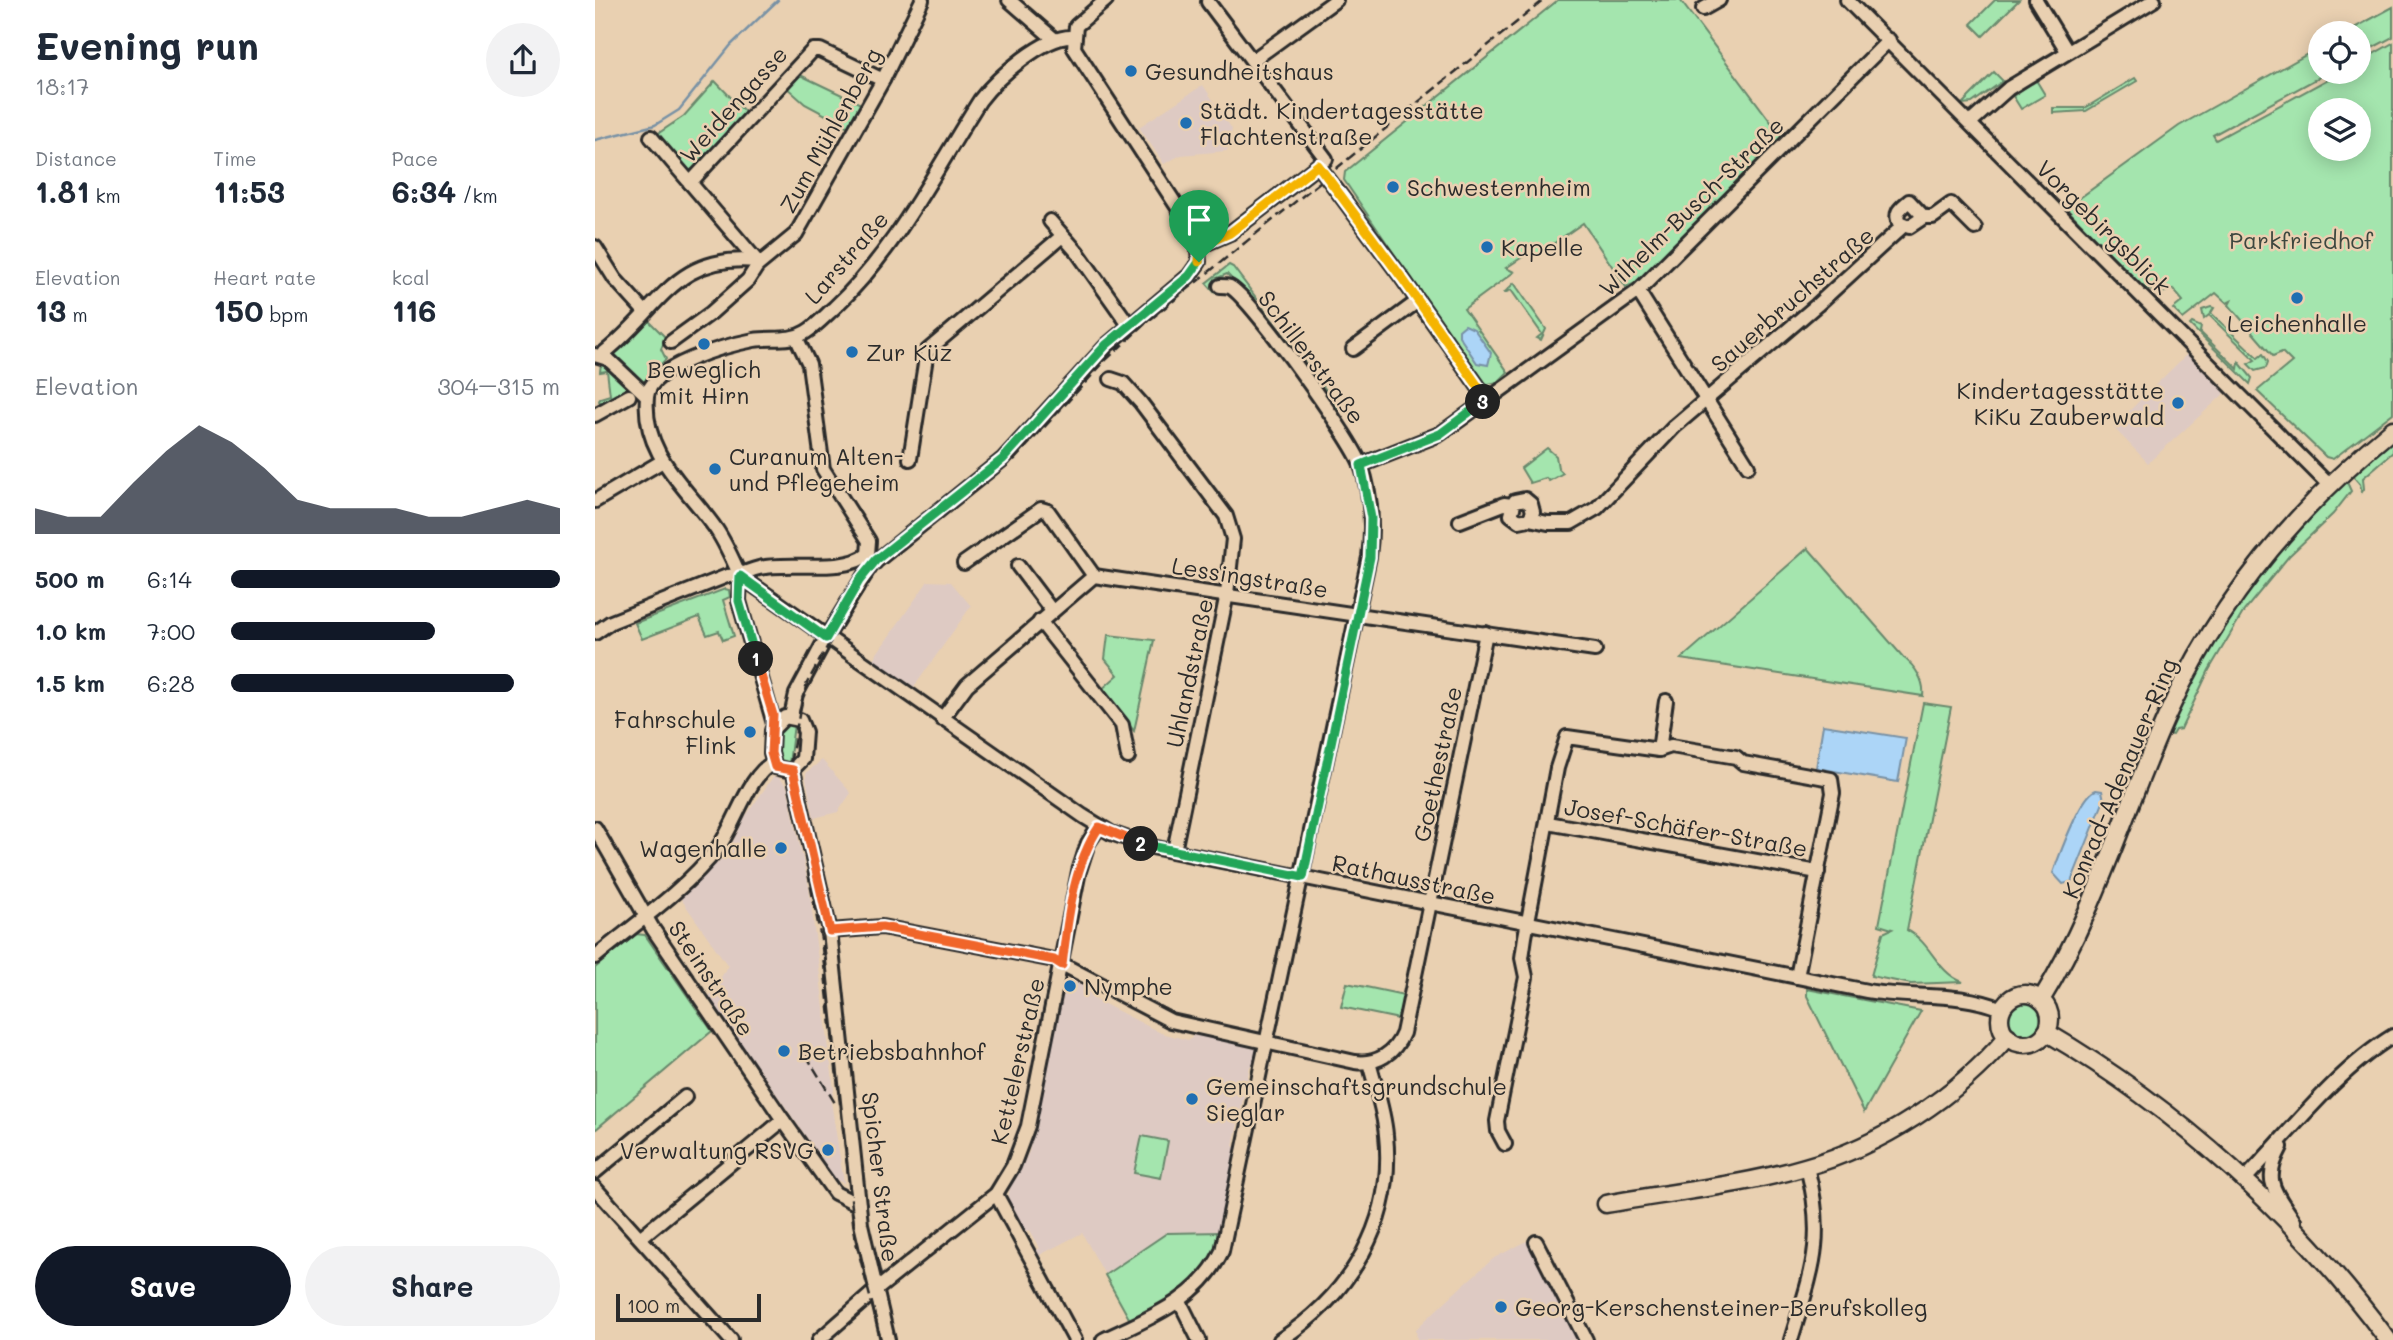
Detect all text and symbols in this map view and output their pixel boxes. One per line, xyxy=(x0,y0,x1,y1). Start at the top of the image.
text: Evening run xyxy=(35,20,259,70)
map controls xyxy=(2308,21,2371,161)
button: locate xyxy=(2308,21,2371,84)
button: share xyxy=(486,23,560,97)
street label: Weidengasse xyxy=(673,39,793,169)
street label: Zum Mühlenberg xyxy=(772,42,888,218)
place label: Gesundheitshaus xyxy=(1145,56,1334,86)
marker: Gesundheitshaus xyxy=(1123,63,1139,79)
text: 18:17 xyxy=(35,71,89,101)
place label: Städt. Kindertagesstätte Flachtenstraße xyxy=(1200,95,1484,151)
button: layers xyxy=(2308,98,2371,161)
street label: Wilhelm-Busch-Straße xyxy=(1592,110,1790,302)
marker: Städt. Kindertagesstätte Flachtenstraße xyxy=(1178,115,1194,131)
text: Distance xyxy=(35,146,117,171)
text: Time xyxy=(213,146,257,171)
text: Pace xyxy=(392,146,438,171)
street label: Vorgebirgsblick xyxy=(2030,153,2178,301)
text: 1.81 xyxy=(35,171,89,211)
text: 11:53 xyxy=(213,171,285,211)
text: 6:34 xyxy=(392,171,456,211)
place label: Schwesternheim xyxy=(1407,172,1591,202)
marker: Schwesternheim xyxy=(1385,179,1401,195)
text: km xyxy=(89,183,121,208)
text: /km xyxy=(456,183,498,208)
pin xyxy=(1169,190,1229,262)
icon: arrive xyxy=(1180,201,1218,239)
street label: Larstraße xyxy=(797,204,895,310)
street label: Sauerbruchstraße xyxy=(1704,220,1880,378)
park label: Parkfriedhof xyxy=(2229,225,2374,255)
place label: Kapelle xyxy=(1501,232,1584,262)
marker: Kapelle xyxy=(1479,239,1495,255)
text: Elevation xyxy=(35,265,120,290)
text: Heart rate xyxy=(213,265,316,290)
text: kcal xyxy=(392,265,430,290)
street label: Schillerstraße xyxy=(1252,284,1372,430)
text: 13 xyxy=(35,290,66,330)
text: 150 xyxy=(213,290,263,330)
text: 116 xyxy=(392,290,436,330)
marker: Leichenhalle xyxy=(2289,290,2305,306)
text: m xyxy=(66,302,88,327)
text: bpm xyxy=(263,302,309,327)
place label: Leichenhalle xyxy=(2227,308,2367,338)
marker: Beweglich mit Hirn xyxy=(696,336,712,352)
place label: Zur Küz xyxy=(866,337,952,367)
marker: Zur Küz xyxy=(844,344,860,360)
place label: Beweglich mit Hirn xyxy=(647,354,761,410)
text: Elevation xyxy=(35,371,138,401)
text: 304–315 m xyxy=(437,371,560,401)
place label: Kindertagesstätte KiKu Zauberwald xyxy=(1957,375,2164,431)
pin: 3 xyxy=(1465,384,1501,420)
text: 3 xyxy=(1477,389,1488,414)
marker: Kindertagesstätte KiKu Zauberwald xyxy=(2170,395,2186,411)
place label: Curanum Alten- und Pflegeheim xyxy=(729,441,903,497)
marker: Curanum Alten- und Pflegeheim xyxy=(707,461,723,477)
street label: Lessingstraße xyxy=(1170,550,1330,604)
text: 500 m xyxy=(35,564,105,594)
text: 6:14 xyxy=(147,564,192,594)
street label: Uhlandstraße xyxy=(1159,596,1219,750)
text: 1.0 km xyxy=(35,616,106,646)
text: 7:00 xyxy=(147,616,195,646)
pin: 1 xyxy=(739,642,773,676)
text: 1 xyxy=(751,646,760,671)
street label: Konrad-Adenauer-Ring xyxy=(2055,653,2183,903)
text: 1.5 km xyxy=(35,668,105,698)
text: 6:28 xyxy=(147,668,195,698)
street label: Goethestraße xyxy=(1406,683,1468,845)
place label: Fahrschule Flink xyxy=(614,704,736,760)
marker: Fahrschule Flink xyxy=(742,724,758,740)
street label: Josef-Schäfer-Straße xyxy=(1562,791,1810,863)
pin: 2 xyxy=(1123,826,1159,862)
text: 2 xyxy=(1135,831,1146,856)
place label: Wagenhalle xyxy=(639,833,767,863)
marker: Wagenhalle xyxy=(773,840,789,856)
street label: Rathausstraße xyxy=(1330,847,1498,911)
street label: Steinstraße xyxy=(662,914,762,1042)
place label: Nymphe xyxy=(1084,971,1173,1001)
street label: Kettelerstraße xyxy=(983,975,1051,1147)
marker: Nymphe xyxy=(1062,978,1078,994)
place label: Betriebsbahnhof xyxy=(798,1036,987,1066)
marker: Betriebsbahnhof xyxy=(776,1043,792,1059)
place label: Gemeinschaftsgrundschule Sieglar xyxy=(1206,1071,1507,1127)
street label: Spicher Straße xyxy=(856,1090,906,1264)
marker: Gemeinschaftsgrundschule Sieglar xyxy=(1184,1091,1200,1107)
place label: Verwaltung RSVG xyxy=(620,1135,814,1165)
marker: Verwaltung RSVG xyxy=(820,1142,836,1158)
button: Save xyxy=(35,1246,291,1326)
button: Share xyxy=(305,1246,560,1326)
scale bar xyxy=(616,1291,761,1323)
place label: Georg-Kerschensteiner-Berufskolleg xyxy=(1515,1292,1927,1322)
text: 100 m xyxy=(627,1293,680,1318)
marker: Georg-Kerschensteiner-Berufskolleg xyxy=(1493,1299,1509,1315)

